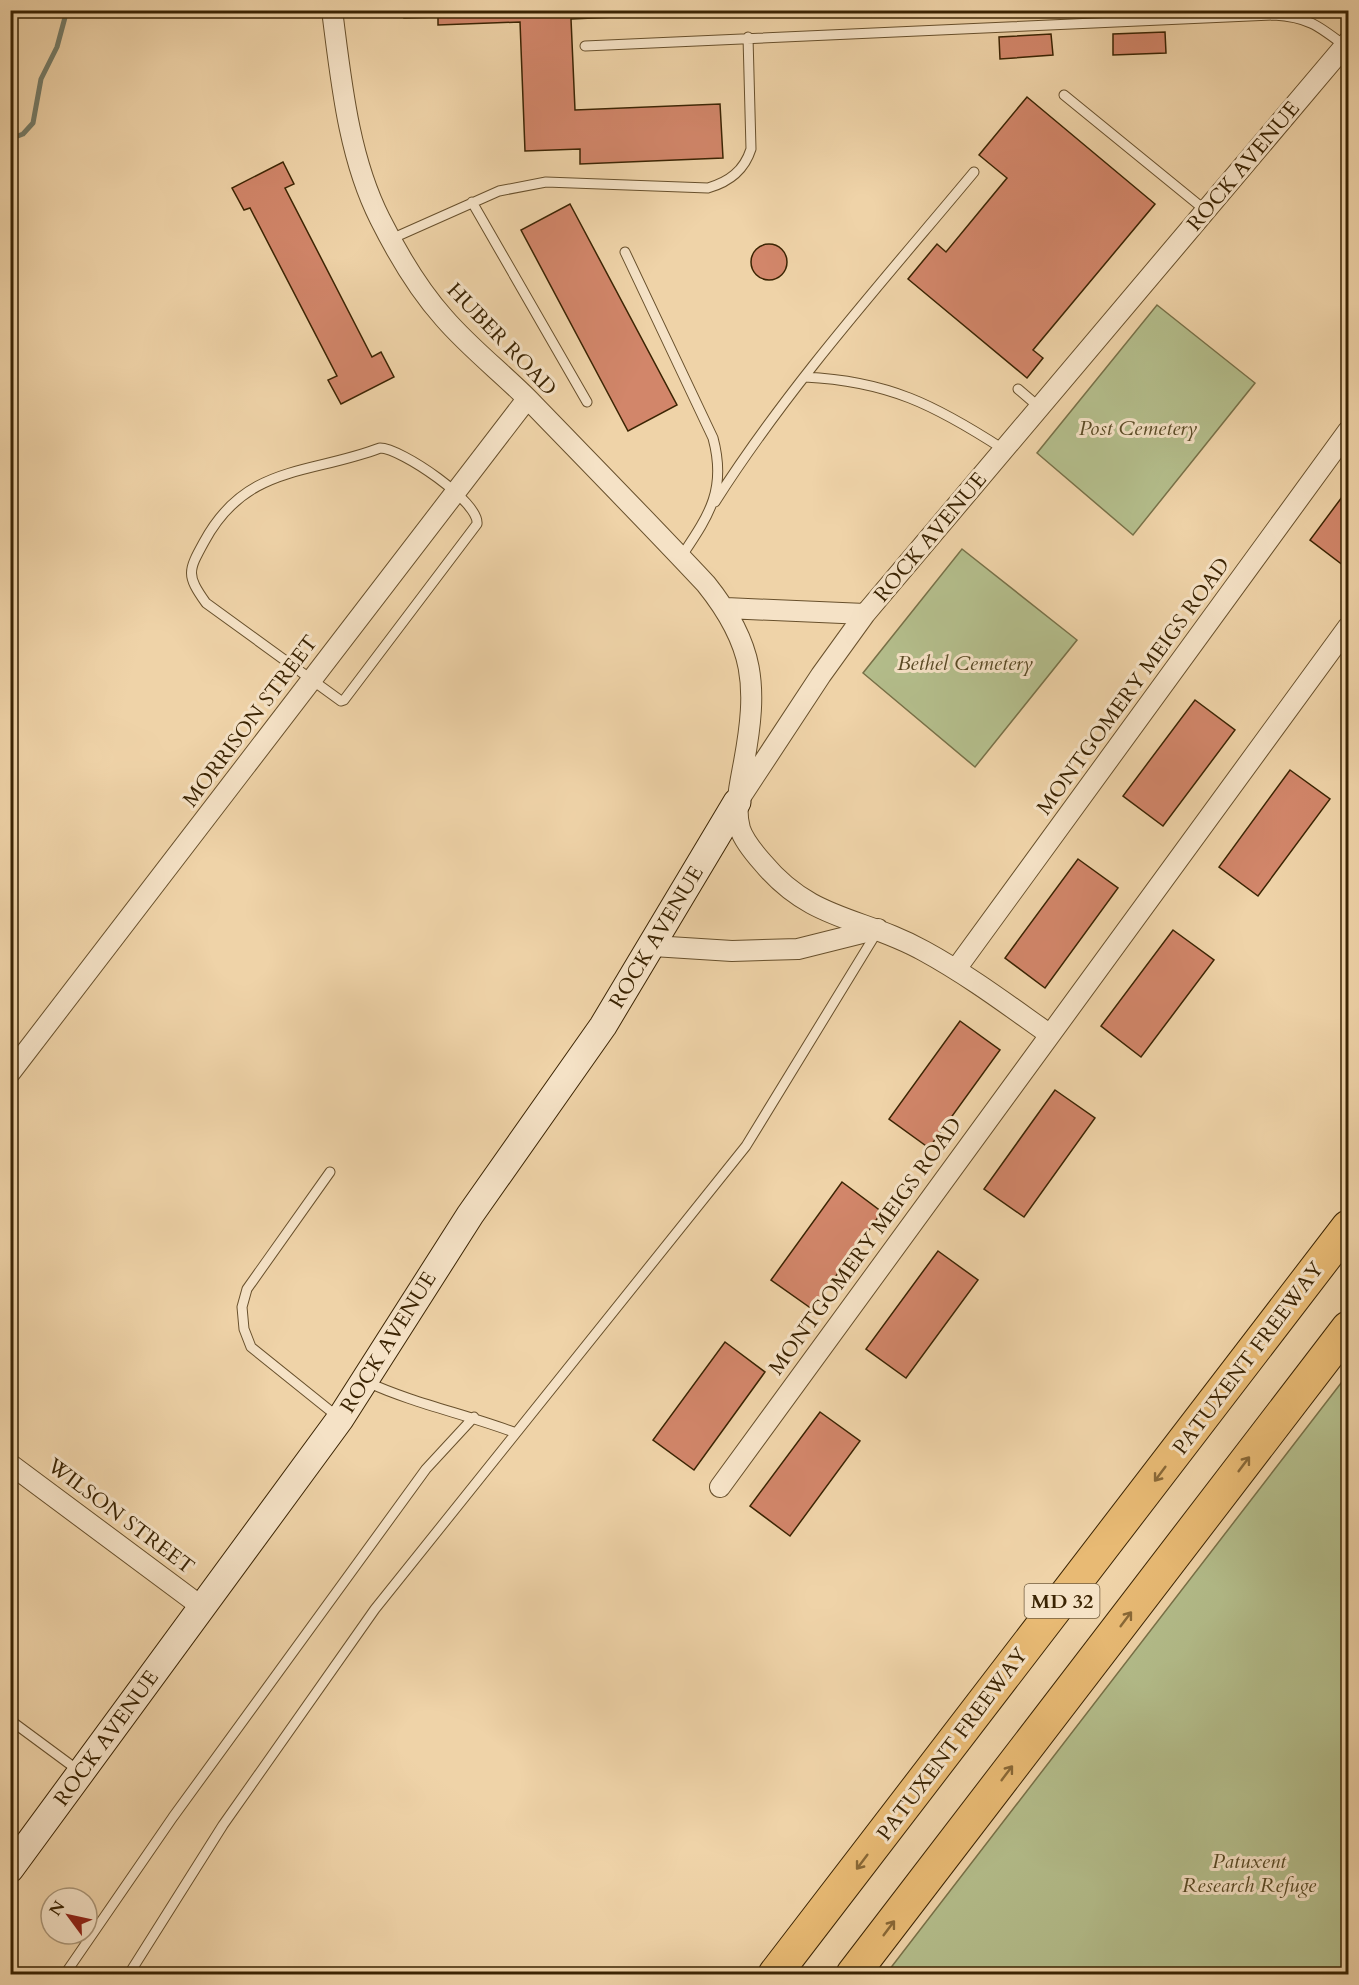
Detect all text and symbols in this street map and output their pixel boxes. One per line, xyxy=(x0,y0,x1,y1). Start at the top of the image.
street label: ROCK AVENUE xyxy=(1180,95,1306,237)
street label: HUBER ROAD xyxy=(440,276,563,402)
park label: Post Cemetery xyxy=(1079,414,1197,443)
street label: ROCK AVENUE xyxy=(867,466,993,608)
street label: MONTGOMERY MEIGS ROAD xyxy=(1030,552,1237,821)
street label: MORRISON STREET xyxy=(176,629,325,813)
park label: Bethel Cemetery xyxy=(897,649,1033,678)
street label: ROCK AVENUE xyxy=(602,861,710,1014)
street label: MONTGOMERY MEIGS ROAD xyxy=(762,1112,969,1381)
street label: PATUXENT FREEWAY xyxy=(1166,1256,1331,1461)
street label: ROCK AVENUE xyxy=(333,1266,443,1418)
street label: WILSON STREET xyxy=(40,1451,200,1581)
one-way arrow xyxy=(1238,1456,1251,1472)
one-way arrow xyxy=(1153,1465,1166,1481)
road number: MD 32 xyxy=(1024,1584,1100,1618)
one-way arrow xyxy=(1119,1611,1132,1627)
street label: PATUXENT FREEWAY xyxy=(870,1642,1035,1847)
street label: ROCK AVENUE xyxy=(47,1664,166,1812)
one-way arrow xyxy=(1001,1766,1014,1782)
park label: Patuxent Research Refuge xyxy=(1182,1847,1317,1900)
one-way arrow xyxy=(856,1853,868,1869)
north arrow xyxy=(39,1886,99,1946)
text: N xyxy=(44,1896,70,1920)
one-way arrow xyxy=(882,1920,895,1936)

